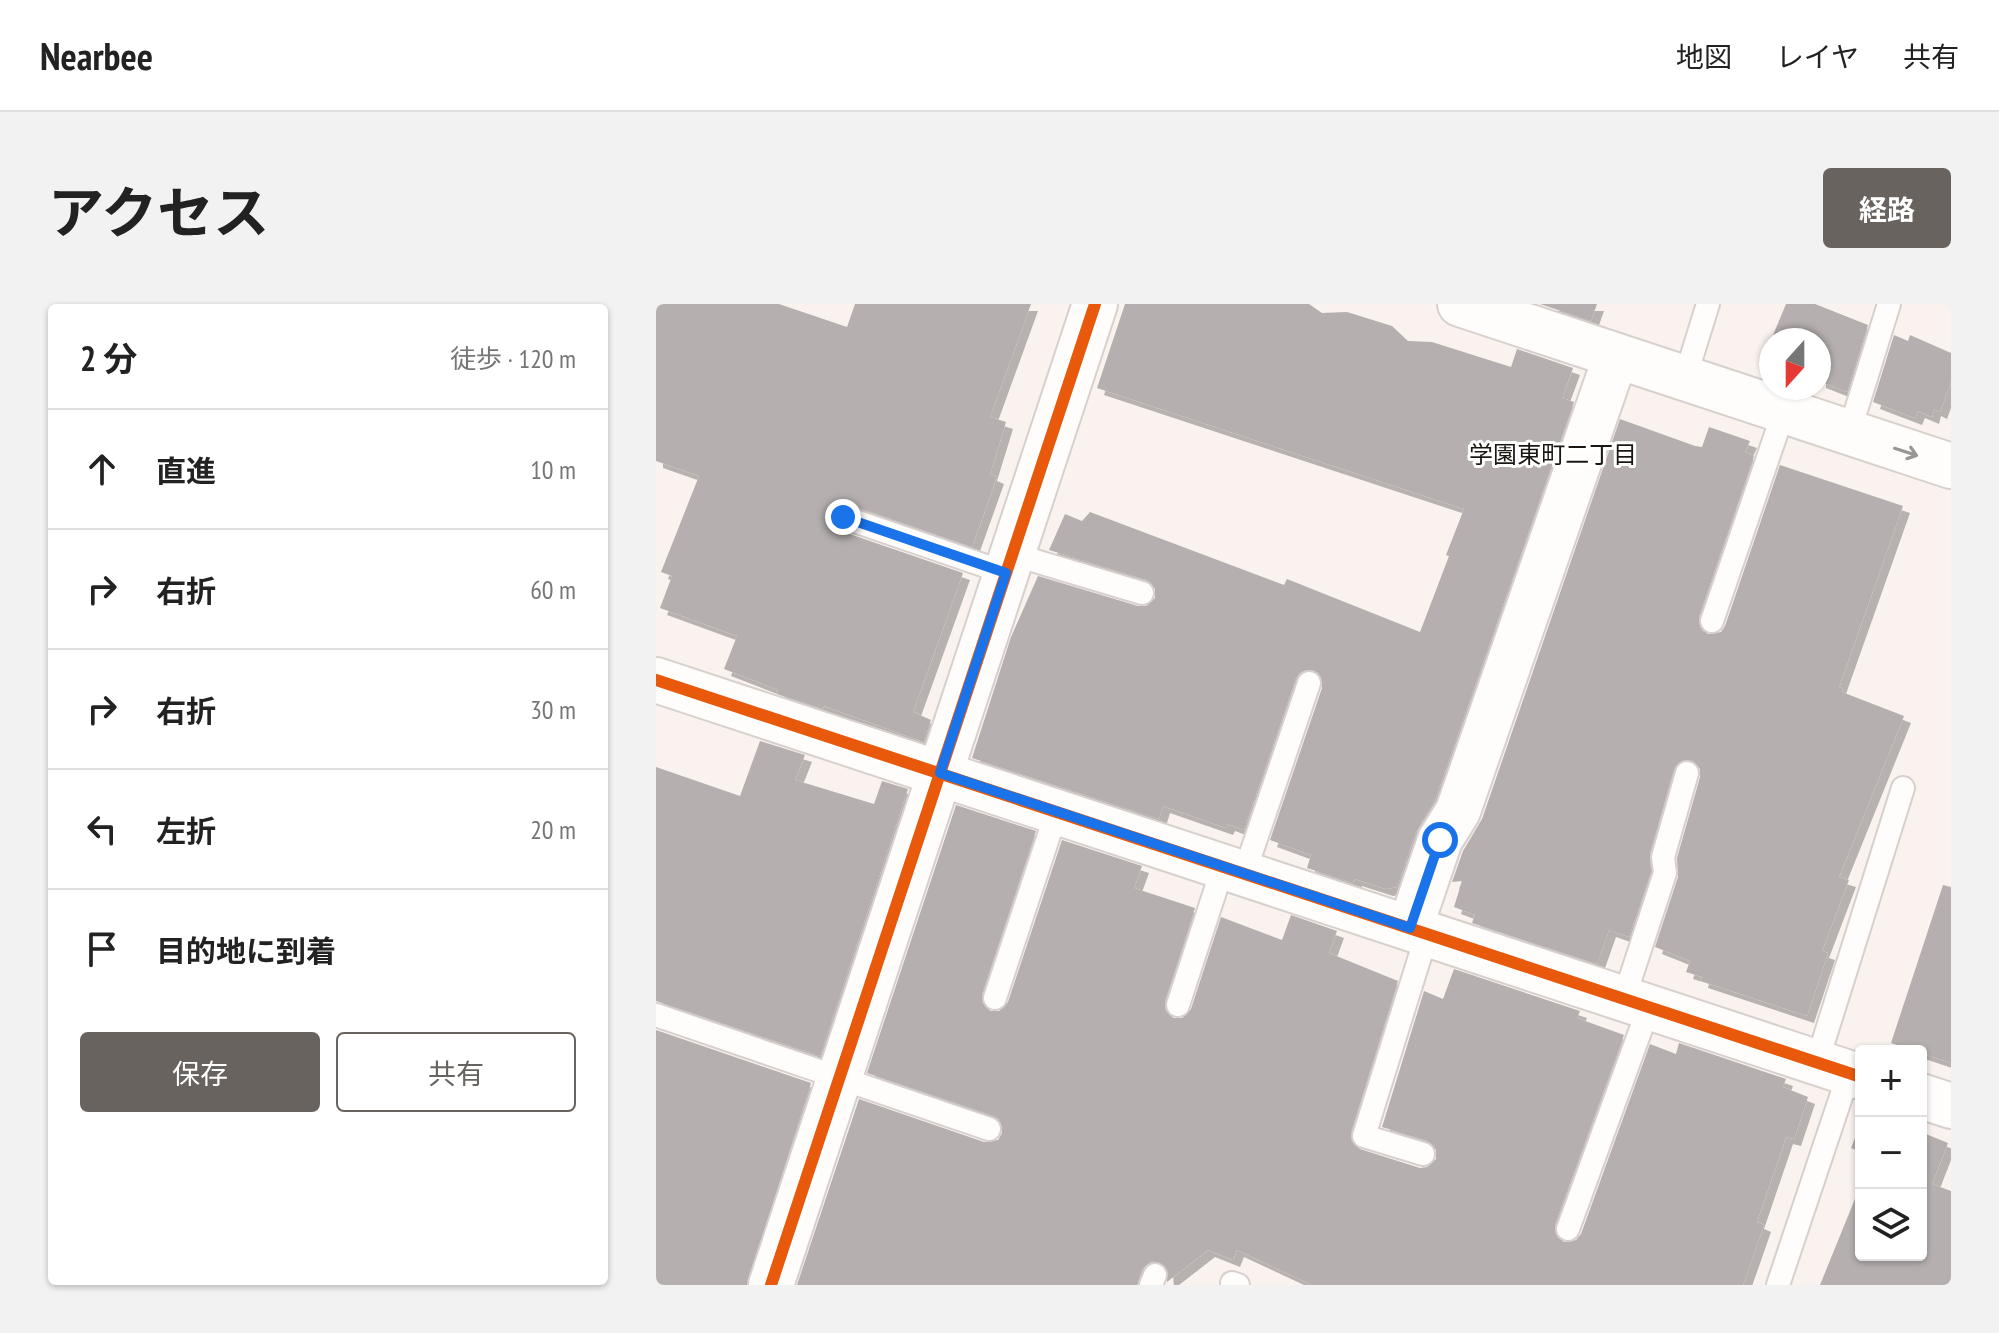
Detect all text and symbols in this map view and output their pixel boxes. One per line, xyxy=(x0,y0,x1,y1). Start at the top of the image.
text: Nearbee xyxy=(40,31,153,80)
text: 地図 xyxy=(1676,38,1732,75)
text: レイヤ xyxy=(1776,38,1859,75)
text: 共有 xyxy=(1903,38,1959,75)
button: 経路 xyxy=(1823,168,1951,248)
text: アクセス xyxy=(48,176,269,248)
north arrow xyxy=(1759,328,1831,400)
text: 2 分 xyxy=(80,336,137,380)
text: 徒歩 · 120 m xyxy=(450,342,576,375)
district label: 学園東町二丁目 xyxy=(1469,439,1637,470)
one-way arrow xyxy=(1894,445,1919,460)
icon: ahead xyxy=(80,447,124,491)
text: 直進 xyxy=(156,451,216,490)
text: 10 m xyxy=(530,453,576,486)
route end xyxy=(825,499,861,535)
icon: right xyxy=(80,567,124,611)
text: 右折 xyxy=(156,571,216,610)
text: 60 m xyxy=(530,573,576,606)
icon: right xyxy=(80,687,124,731)
text: 右折 xyxy=(156,691,216,730)
text: 30 m xyxy=(530,693,576,726)
icon: left xyxy=(80,807,124,851)
text: 左折 xyxy=(156,811,216,850)
text: 20 m xyxy=(530,813,576,846)
route start xyxy=(1422,822,1458,858)
icon: arrive xyxy=(80,927,124,971)
text: 目的地に到着 xyxy=(156,931,336,970)
button: 保存 xyxy=(80,1032,320,1112)
button: 共有 xyxy=(336,1032,576,1112)
map controls xyxy=(1855,1045,1927,1261)
button: + xyxy=(1855,1045,1927,1117)
button: − xyxy=(1855,1117,1927,1189)
button: layers xyxy=(1855,1189,1927,1261)

